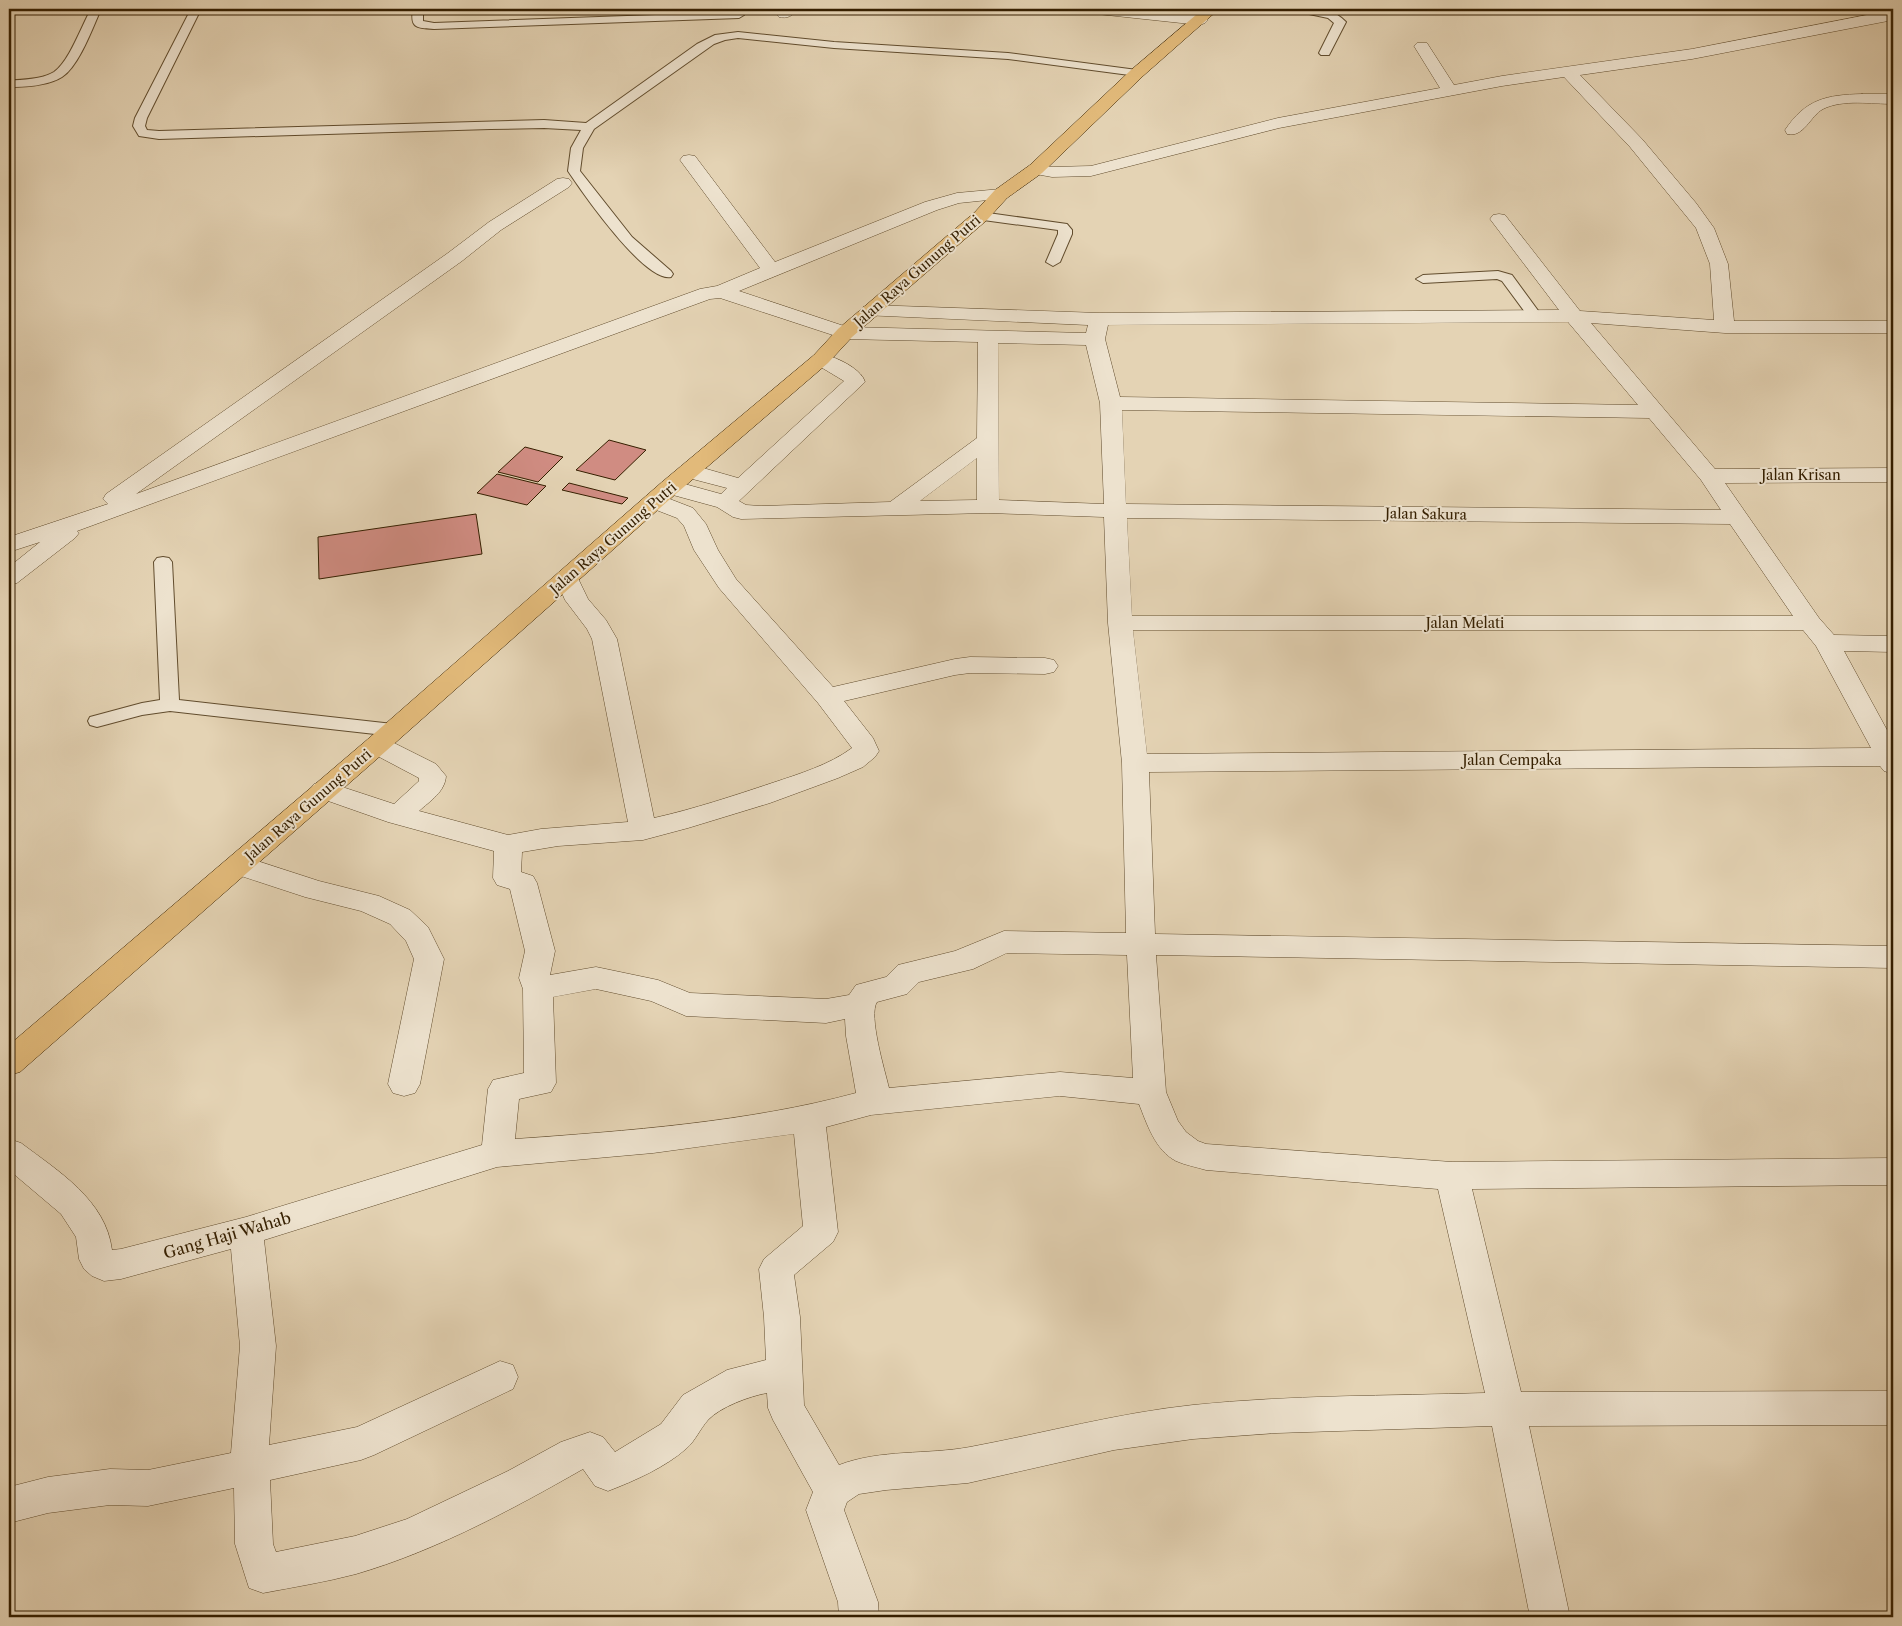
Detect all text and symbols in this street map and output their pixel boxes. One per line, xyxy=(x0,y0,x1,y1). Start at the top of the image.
street label: Jalan Raya Gunung Putri xyxy=(848,211,984,332)
street label: Jalan Krisan xyxy=(1759,466,1841,484)
street label: Jalan Raya Gunung Putri xyxy=(544,478,680,599)
street label: Jalan Sakura xyxy=(1383,504,1468,524)
street label: Jalan Melati xyxy=(1424,614,1504,632)
street label: Jalan Raya Gunung Putri xyxy=(239,745,375,866)
street label: Jalan Cempaka xyxy=(1460,751,1562,769)
street label: Gang Haji Wahab xyxy=(161,1207,293,1263)

